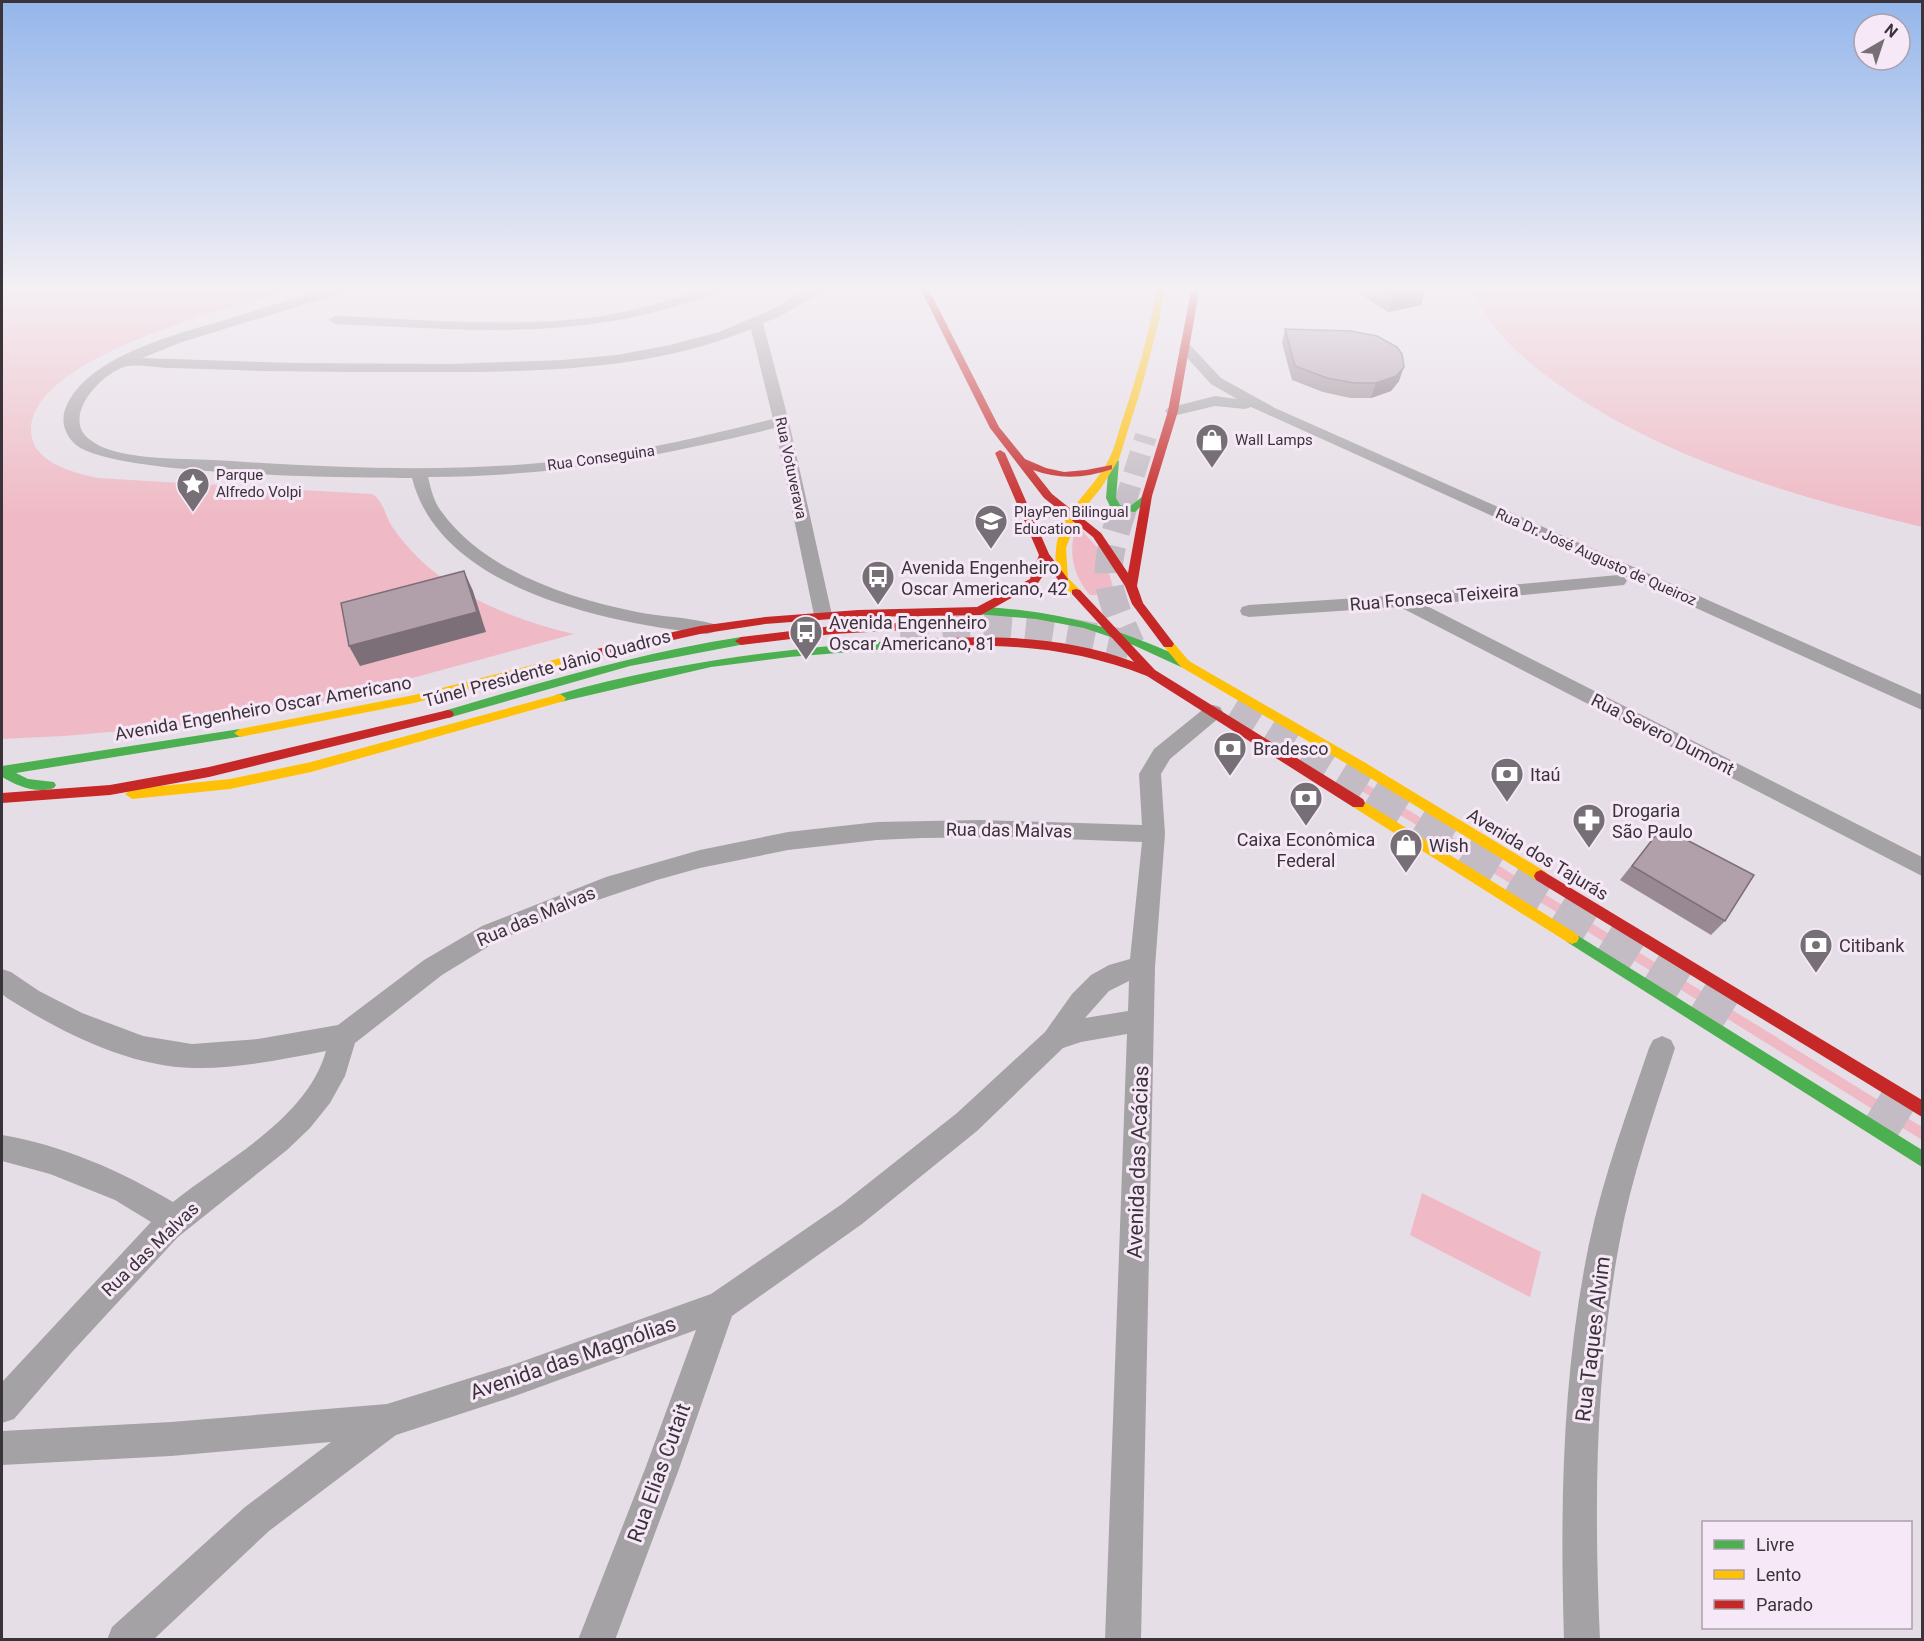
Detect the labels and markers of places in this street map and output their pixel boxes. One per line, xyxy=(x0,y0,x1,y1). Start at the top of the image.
shop icon: Wall Lamps xyxy=(1194,422,1230,469)
place label: Wall Lamps xyxy=(1235,431,1313,449)
place icon: Parque Alfredo Volpi xyxy=(175,466,211,513)
place label: Parque Alfredo Volpi xyxy=(216,466,302,501)
school or university icon: PlayPen Bilingual Education xyxy=(973,503,1009,550)
place label: PlayPen Bilingual Education xyxy=(1014,503,1129,538)
place label: Avenida Engenheiro Oscar Americano, 42 xyxy=(901,557,1068,599)
bus stop icon: Avenida Engenheiro Oscar Americano, 42 xyxy=(860,559,896,606)
place label: Avenida Engenheiro Oscar Americano, 81 xyxy=(829,612,996,654)
bus stop icon: Avenida Engenheiro Oscar Americano, 81 xyxy=(788,614,824,661)
bank icon: Bradesco xyxy=(1212,730,1248,777)
place label: Bradesco xyxy=(1253,738,1328,759)
bank icon: Itaú xyxy=(1489,756,1525,803)
place label: Itaú xyxy=(1530,764,1561,785)
bank icon: Caixa Econômica Federal xyxy=(1288,780,1324,827)
place label: Drogaria São Paulo xyxy=(1612,800,1693,842)
pharmacy icon: Drogaria São Paulo xyxy=(1571,802,1607,849)
shop icon: Wish xyxy=(1388,827,1424,874)
place label: Caixa Econômica Federal xyxy=(1237,829,1375,871)
place label: Wish xyxy=(1429,835,1469,856)
bank icon: Citibank xyxy=(1798,927,1834,974)
place label: Citibank xyxy=(1839,935,1905,956)

